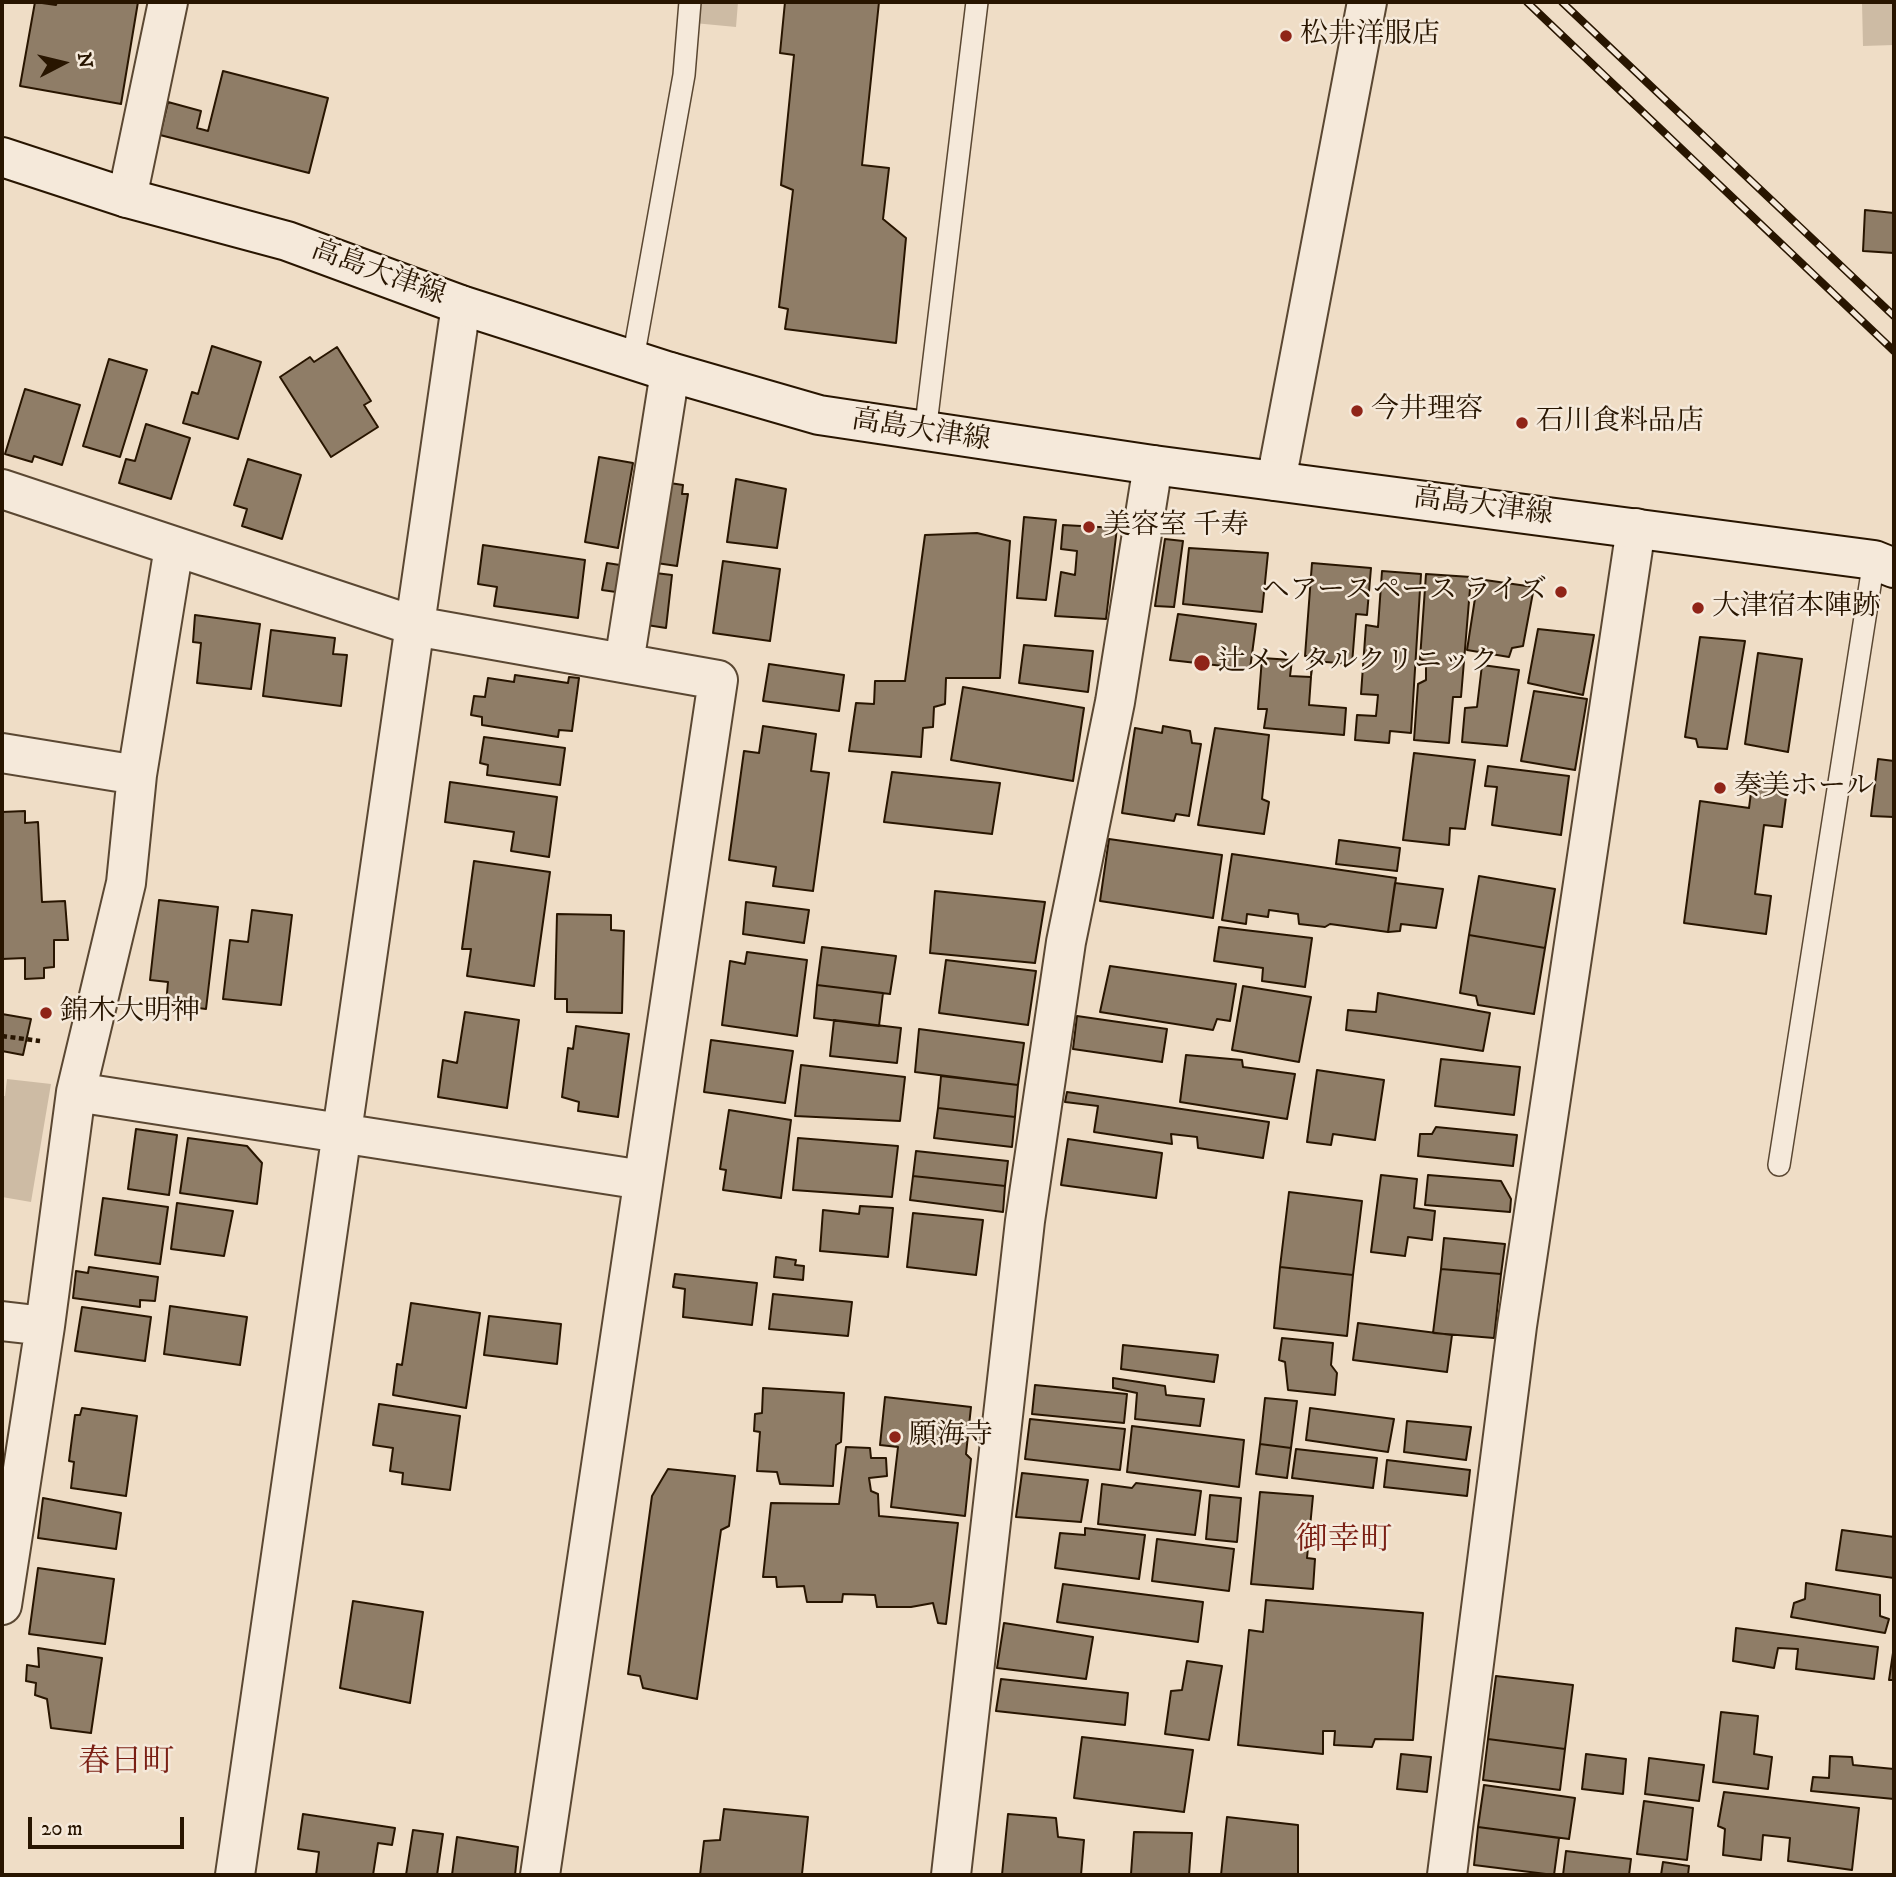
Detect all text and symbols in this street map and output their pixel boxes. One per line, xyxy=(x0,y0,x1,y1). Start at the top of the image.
place label: 松井洋服店 xyxy=(1300,19,1440,53)
north arrow xyxy=(28,28,98,98)
marker: 松井洋服店 xyxy=(1278,28,1294,44)
text: N xyxy=(72,51,97,70)
street label: 高島大津線 xyxy=(306,234,450,314)
place label: 今井理容 xyxy=(1371,394,1483,428)
marker: 今井理容 xyxy=(1349,403,1365,419)
street label: 高島大津線 xyxy=(849,404,993,460)
place label: 石川食料品店 xyxy=(1536,406,1704,440)
marker: 石川食料品店 xyxy=(1514,415,1530,431)
street label: 高島大津線 xyxy=(1411,483,1555,533)
place label: 美容室 千寿 xyxy=(1103,510,1249,544)
marker: 美容室 千寿 xyxy=(1081,519,1097,535)
place label: ヘアースペース ライズ xyxy=(1262,575,1547,609)
marker: ヘアースペース ライズ xyxy=(1553,584,1569,600)
place label: 大津宿本陣跡 xyxy=(1712,591,1880,625)
marker: 大津宿本陣跡 xyxy=(1690,600,1706,616)
place label: 辻メンタルクリニック xyxy=(1218,646,1498,680)
marker: 辻メンタルクリニック xyxy=(1192,653,1212,673)
place label: 奏美ホール xyxy=(1734,771,1874,805)
marker: 奏美ホール xyxy=(1712,780,1728,796)
place label: 錦木大明神 xyxy=(60,996,200,1030)
marker: 錦木大明神 xyxy=(38,1005,54,1021)
place label: 願海寺 xyxy=(909,1420,993,1454)
marker: 願海寺 xyxy=(887,1429,903,1445)
district label: 御幸町 xyxy=(1296,1523,1392,1561)
district label: 春日町 xyxy=(78,1745,174,1783)
scale bar xyxy=(32,1804,187,1848)
text: 20 m xyxy=(41,1816,83,1842)

